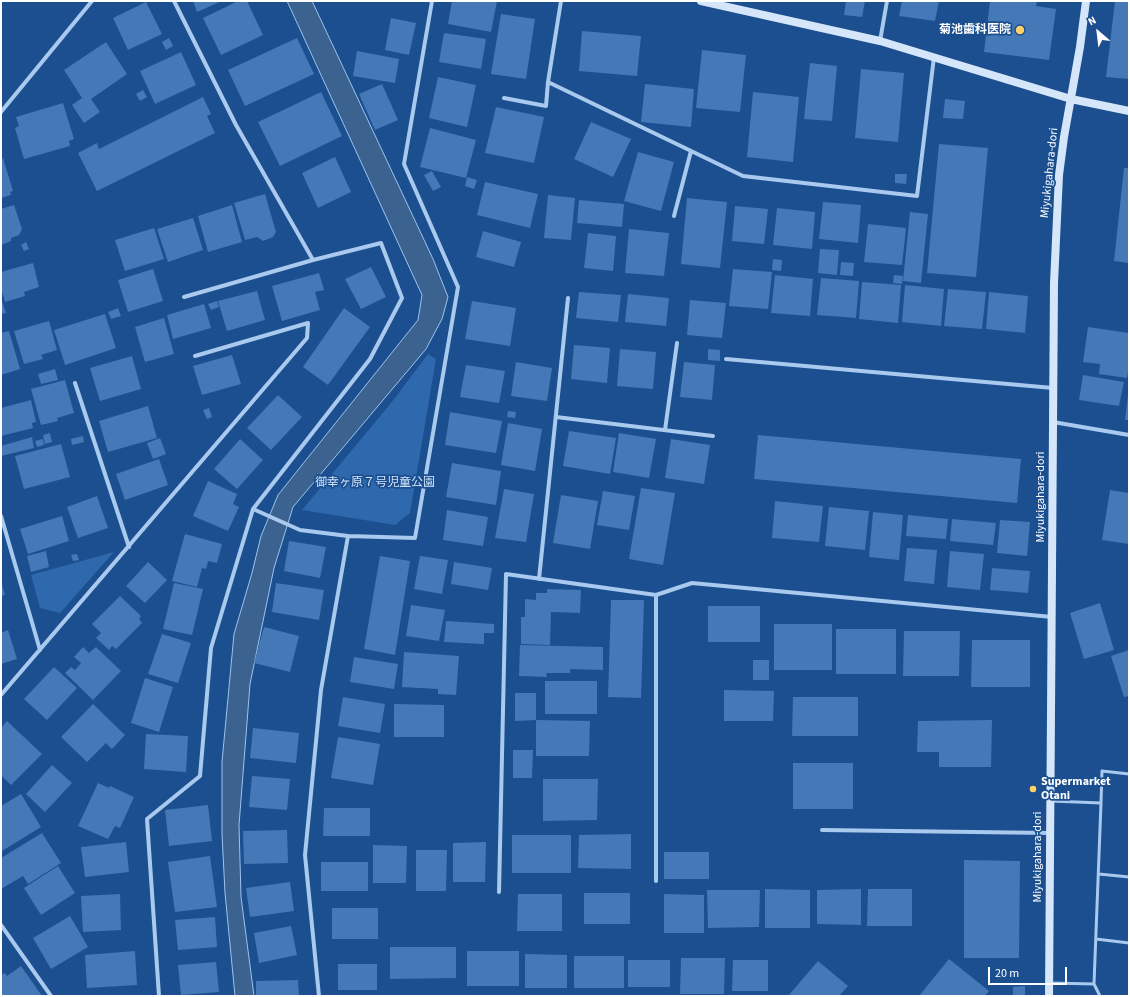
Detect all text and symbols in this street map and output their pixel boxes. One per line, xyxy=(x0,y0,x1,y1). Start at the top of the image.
north arrow xyxy=(1078,12,1118,52)
text: N xyxy=(1085,13,1099,29)
place label: 菊池歯科医院 xyxy=(939,23,1011,37)
marker: 菊池歯科医院 xyxy=(1014,24,1026,36)
street label: Miyukigahara-dori xyxy=(1038,127,1062,219)
street label: Miyukigahara-dori xyxy=(1034,451,1048,543)
park label: 御幸ヶ原７号児童公園 xyxy=(315,476,435,490)
place label: Supermarket Otani xyxy=(1041,775,1111,803)
marker: Supermarket Otani xyxy=(1028,784,1038,794)
street label: Miyukigahara-dori xyxy=(1031,811,1045,903)
scale bar xyxy=(990,959,1069,985)
text: 20 m xyxy=(995,965,1019,982)

